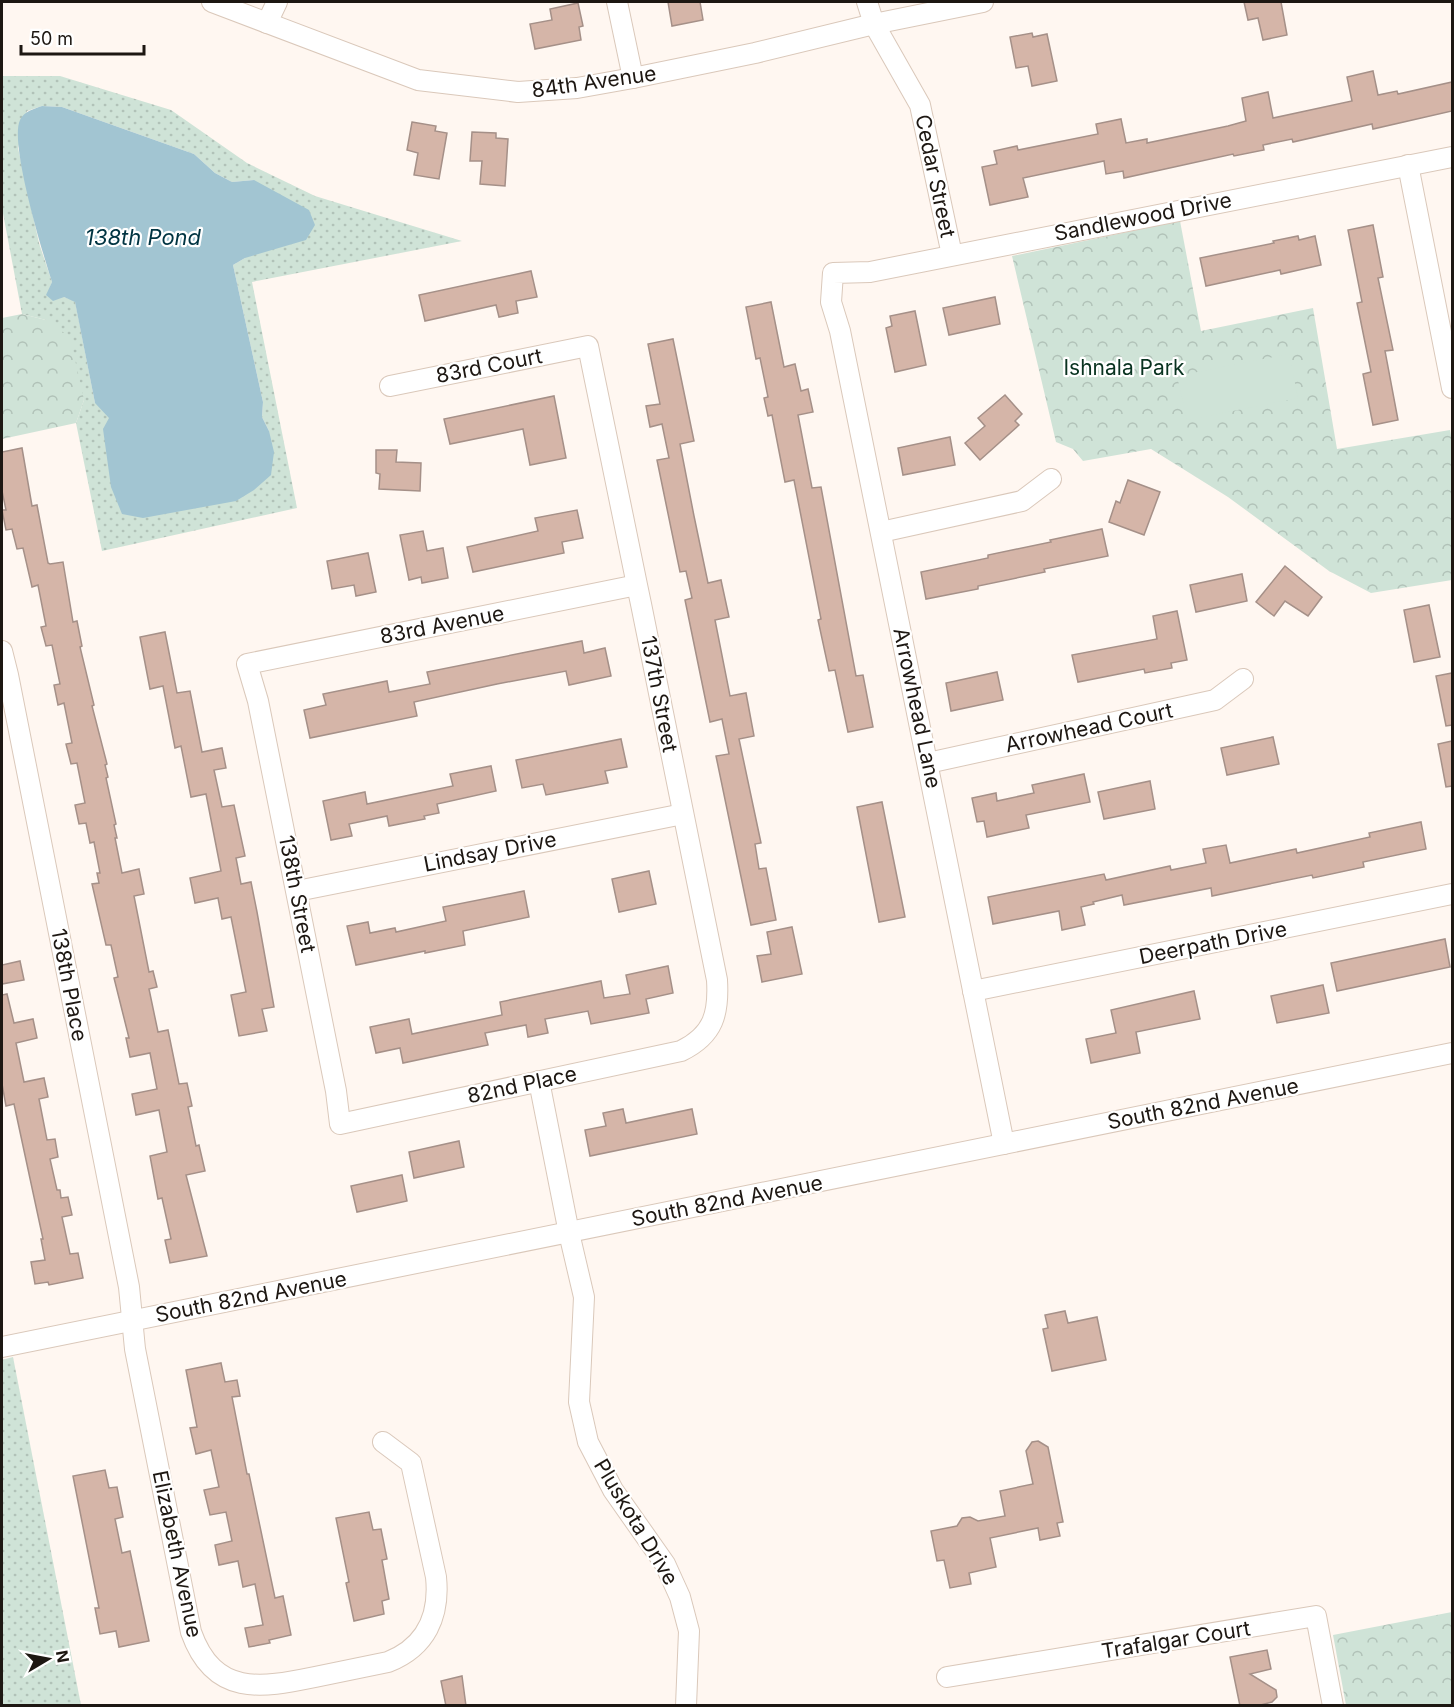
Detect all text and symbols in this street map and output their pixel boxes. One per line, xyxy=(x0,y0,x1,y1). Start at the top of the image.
scale bar xyxy=(21,18,144,56)
text: 50 m xyxy=(30,28,73,49)
street label: 84th Avenue xyxy=(530,60,658,103)
street label: Cedar Street xyxy=(910,112,961,240)
street label: Sandlewood Drive xyxy=(1052,187,1234,246)
water label: 138th Pond xyxy=(85,224,202,250)
street label: 83rd Court xyxy=(434,343,544,388)
park label: Ishnala Park xyxy=(1063,355,1185,380)
street label: 83rd Avenue xyxy=(378,600,506,649)
street label: Arrowhead Lane xyxy=(888,625,947,790)
street label: 137th Street xyxy=(636,634,683,754)
street label: Arrowhead Court xyxy=(1003,698,1175,757)
street label: Lindsay Drive xyxy=(421,826,558,877)
street label: 138th Street xyxy=(274,833,321,955)
street label: Deerpath Drive xyxy=(1137,916,1289,969)
street label: 138th Place xyxy=(46,926,93,1043)
street label: 82nd Place xyxy=(465,1061,579,1108)
street label: South 82nd Avenue xyxy=(1105,1073,1301,1134)
street label: South 82nd Avenue xyxy=(629,1170,825,1231)
street label: South 82nd Avenue xyxy=(153,1266,349,1327)
street label: Pluskota Drive xyxy=(589,1454,684,1589)
street label: Elizabeth Avenue xyxy=(148,1468,207,1640)
street label: Trafalgar Court xyxy=(1100,1615,1252,1664)
north arrow xyxy=(18,1629,78,1689)
text: N xyxy=(52,1649,74,1664)

